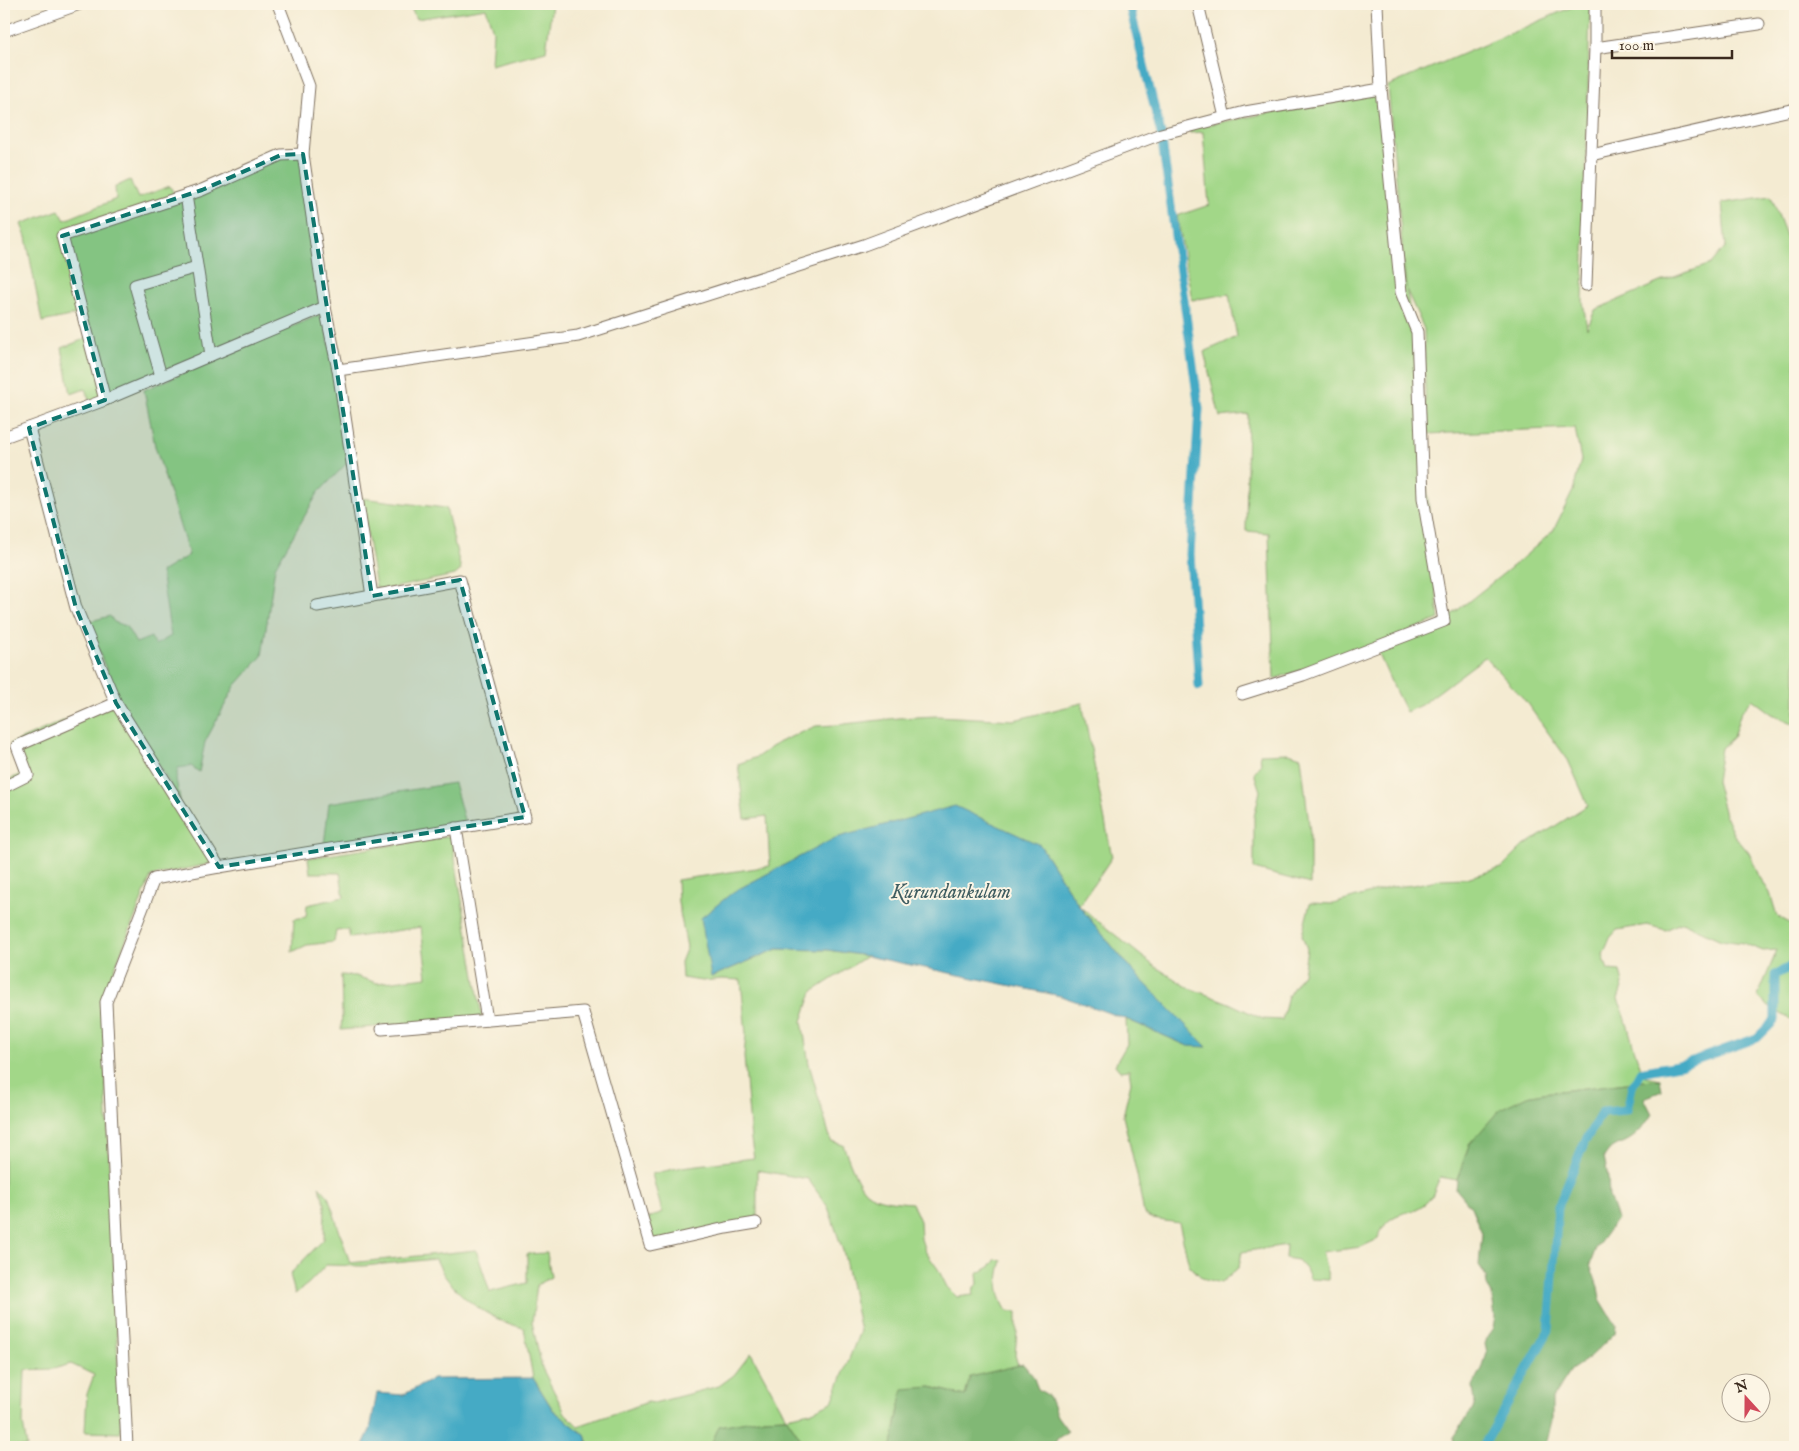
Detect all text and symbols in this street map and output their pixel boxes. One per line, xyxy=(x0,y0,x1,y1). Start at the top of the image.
scale bar xyxy=(1612,28,1732,60)
text: 100 m xyxy=(1619,36,1655,55)
water label: Kurundankulam xyxy=(890,880,1011,905)
north arrow xyxy=(1722,1374,1772,1424)
text: N xyxy=(1732,1376,1751,1398)

